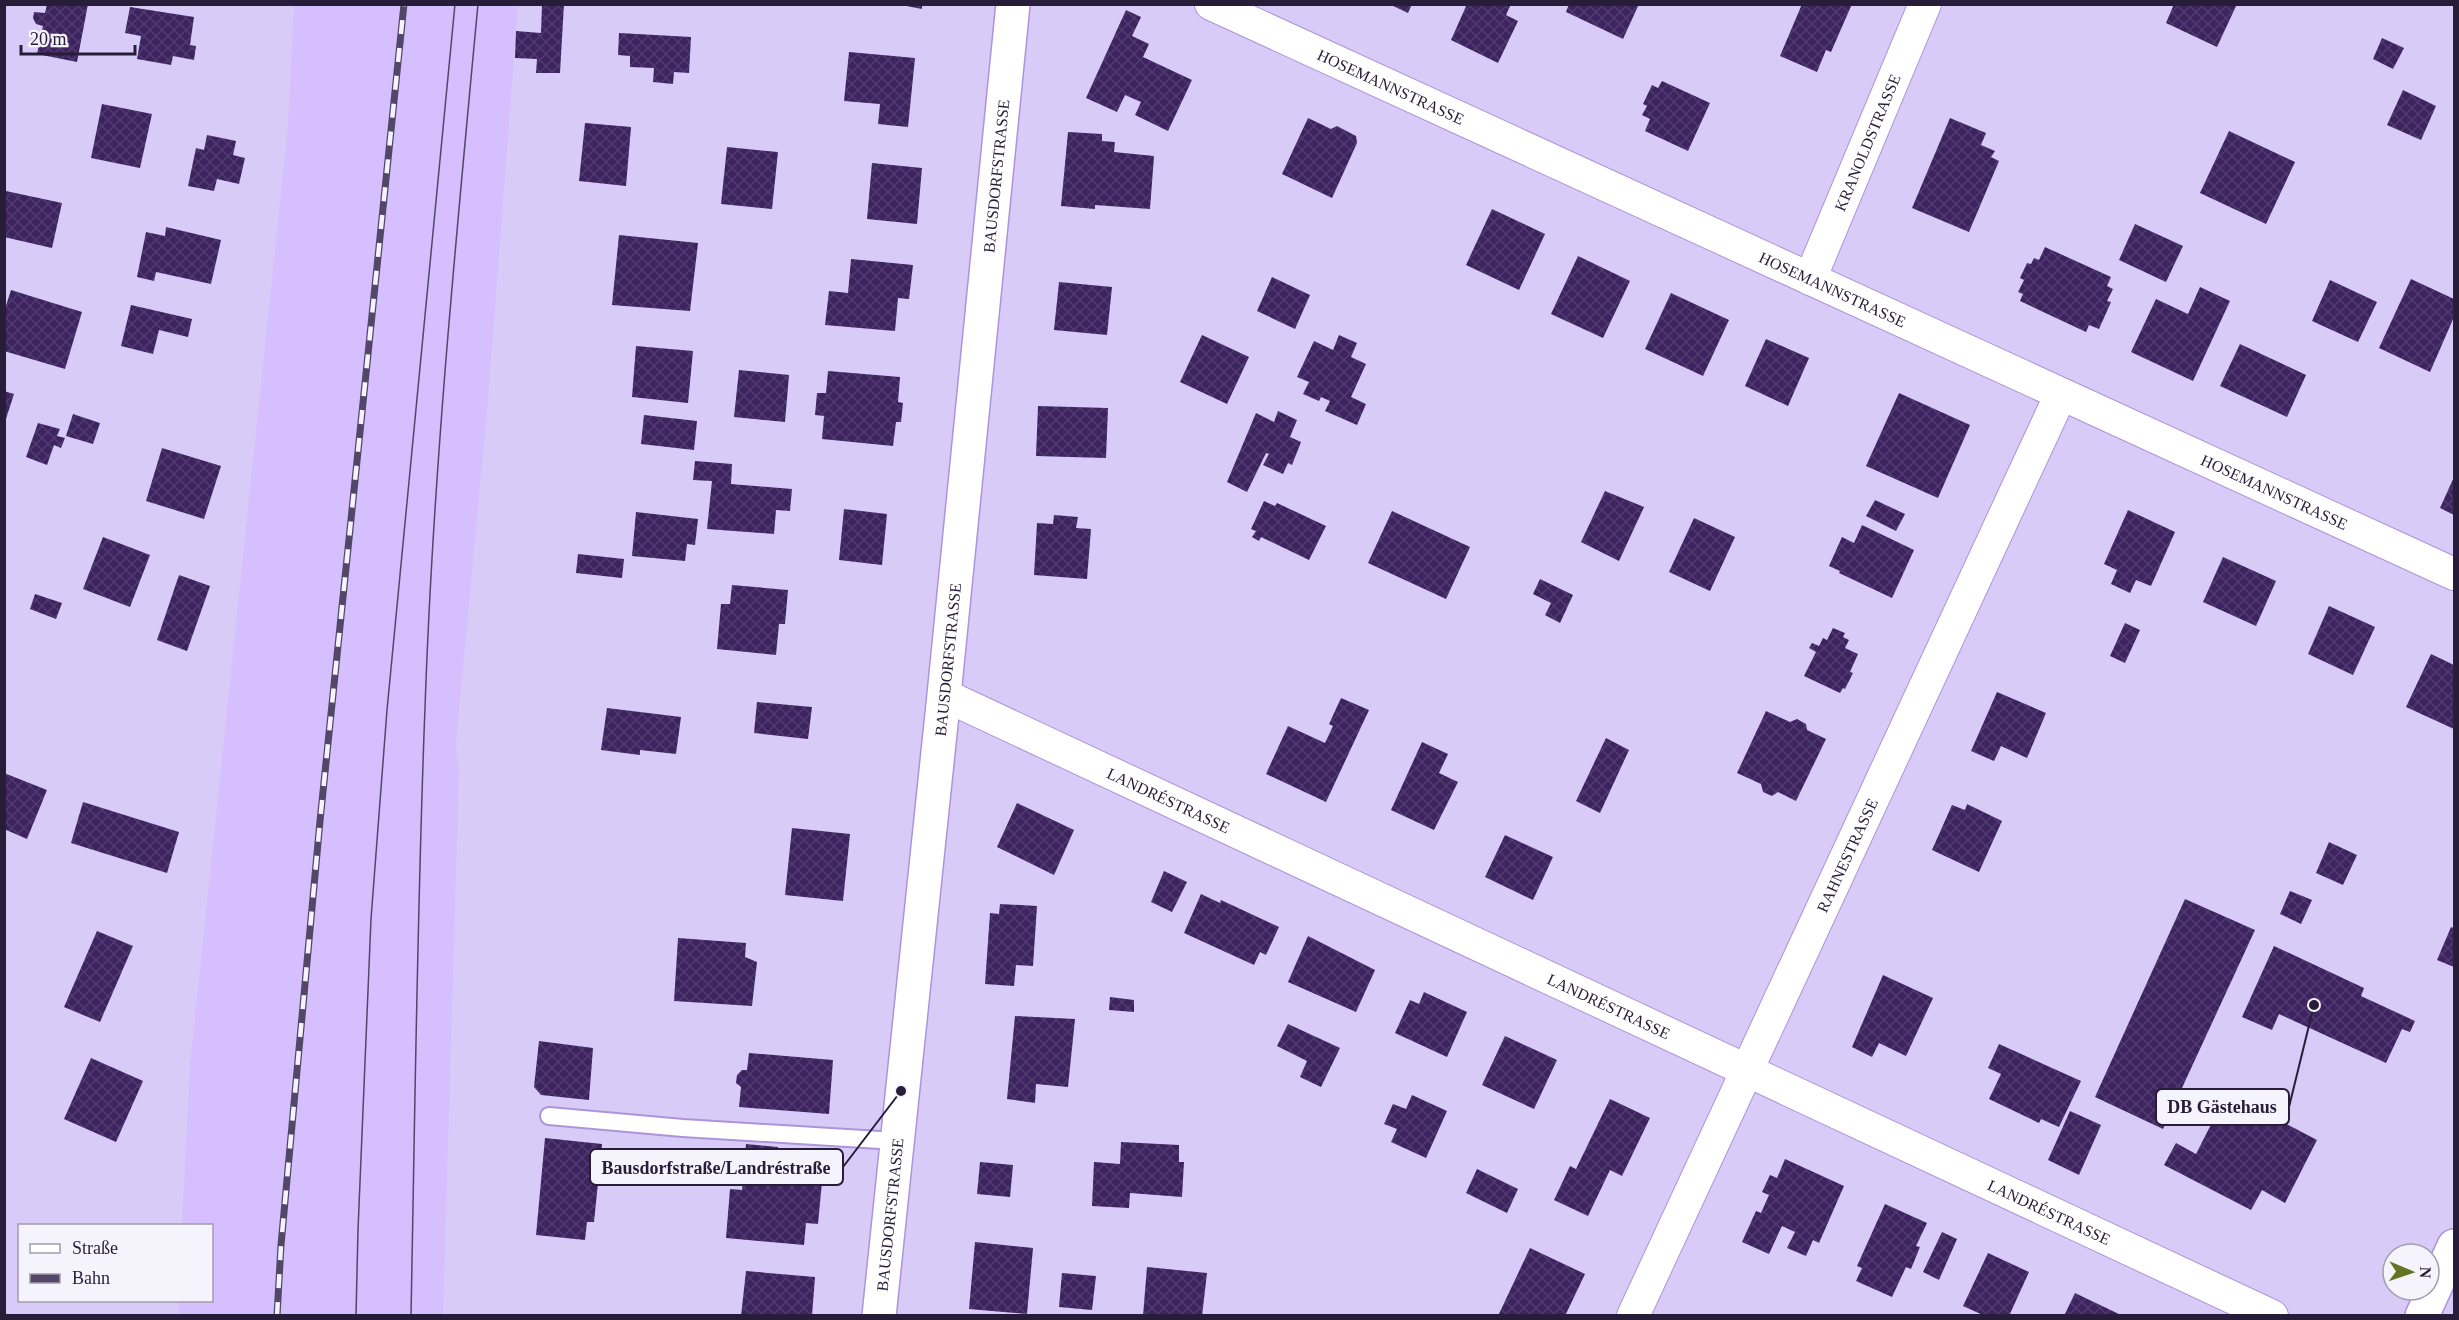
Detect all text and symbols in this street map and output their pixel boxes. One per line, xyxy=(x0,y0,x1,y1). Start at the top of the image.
scale bar xyxy=(21,18,135,56)
text: 20 m xyxy=(30,29,67,49)
street label: HOSEMANNSTRASSE xyxy=(1315,46,1467,128)
street label: KRANOLDSTRASSE xyxy=(1831,72,1904,214)
street label: BAUSDORFSTRASSE xyxy=(980,99,1012,253)
street label: HOSEMANNSTRASSE xyxy=(1757,249,1908,330)
street label: HOSEMANNSTRASSE xyxy=(2198,451,2350,533)
street label: BAUSDORFSTRASSE xyxy=(932,582,964,737)
street label: LANDRÉSTRASSE xyxy=(1104,765,1232,836)
street label: RAHNESTRASSE xyxy=(1814,796,1881,915)
street label: LANDRÉSTRASSE xyxy=(1545,970,1673,1042)
callout: DB Gästehaus xyxy=(2156,1089,2289,1125)
text: DB Gästehaus xyxy=(2167,1097,2277,1117)
street label: BAUSDORFSTRASSE xyxy=(874,1137,907,1292)
callout: Bausdorfstraße/Landréstraße xyxy=(590,1149,843,1185)
text: Bausdorfstraße/Landréstraße xyxy=(602,1158,831,1178)
street label: LANDRÉSTRASSE xyxy=(1985,1176,2113,1248)
legend xyxy=(18,1224,213,1302)
text: Straße xyxy=(72,1238,118,1258)
north arrow xyxy=(2381,1242,2441,1302)
text: N xyxy=(2417,1266,2434,1279)
text: Bahn xyxy=(72,1268,110,1288)

